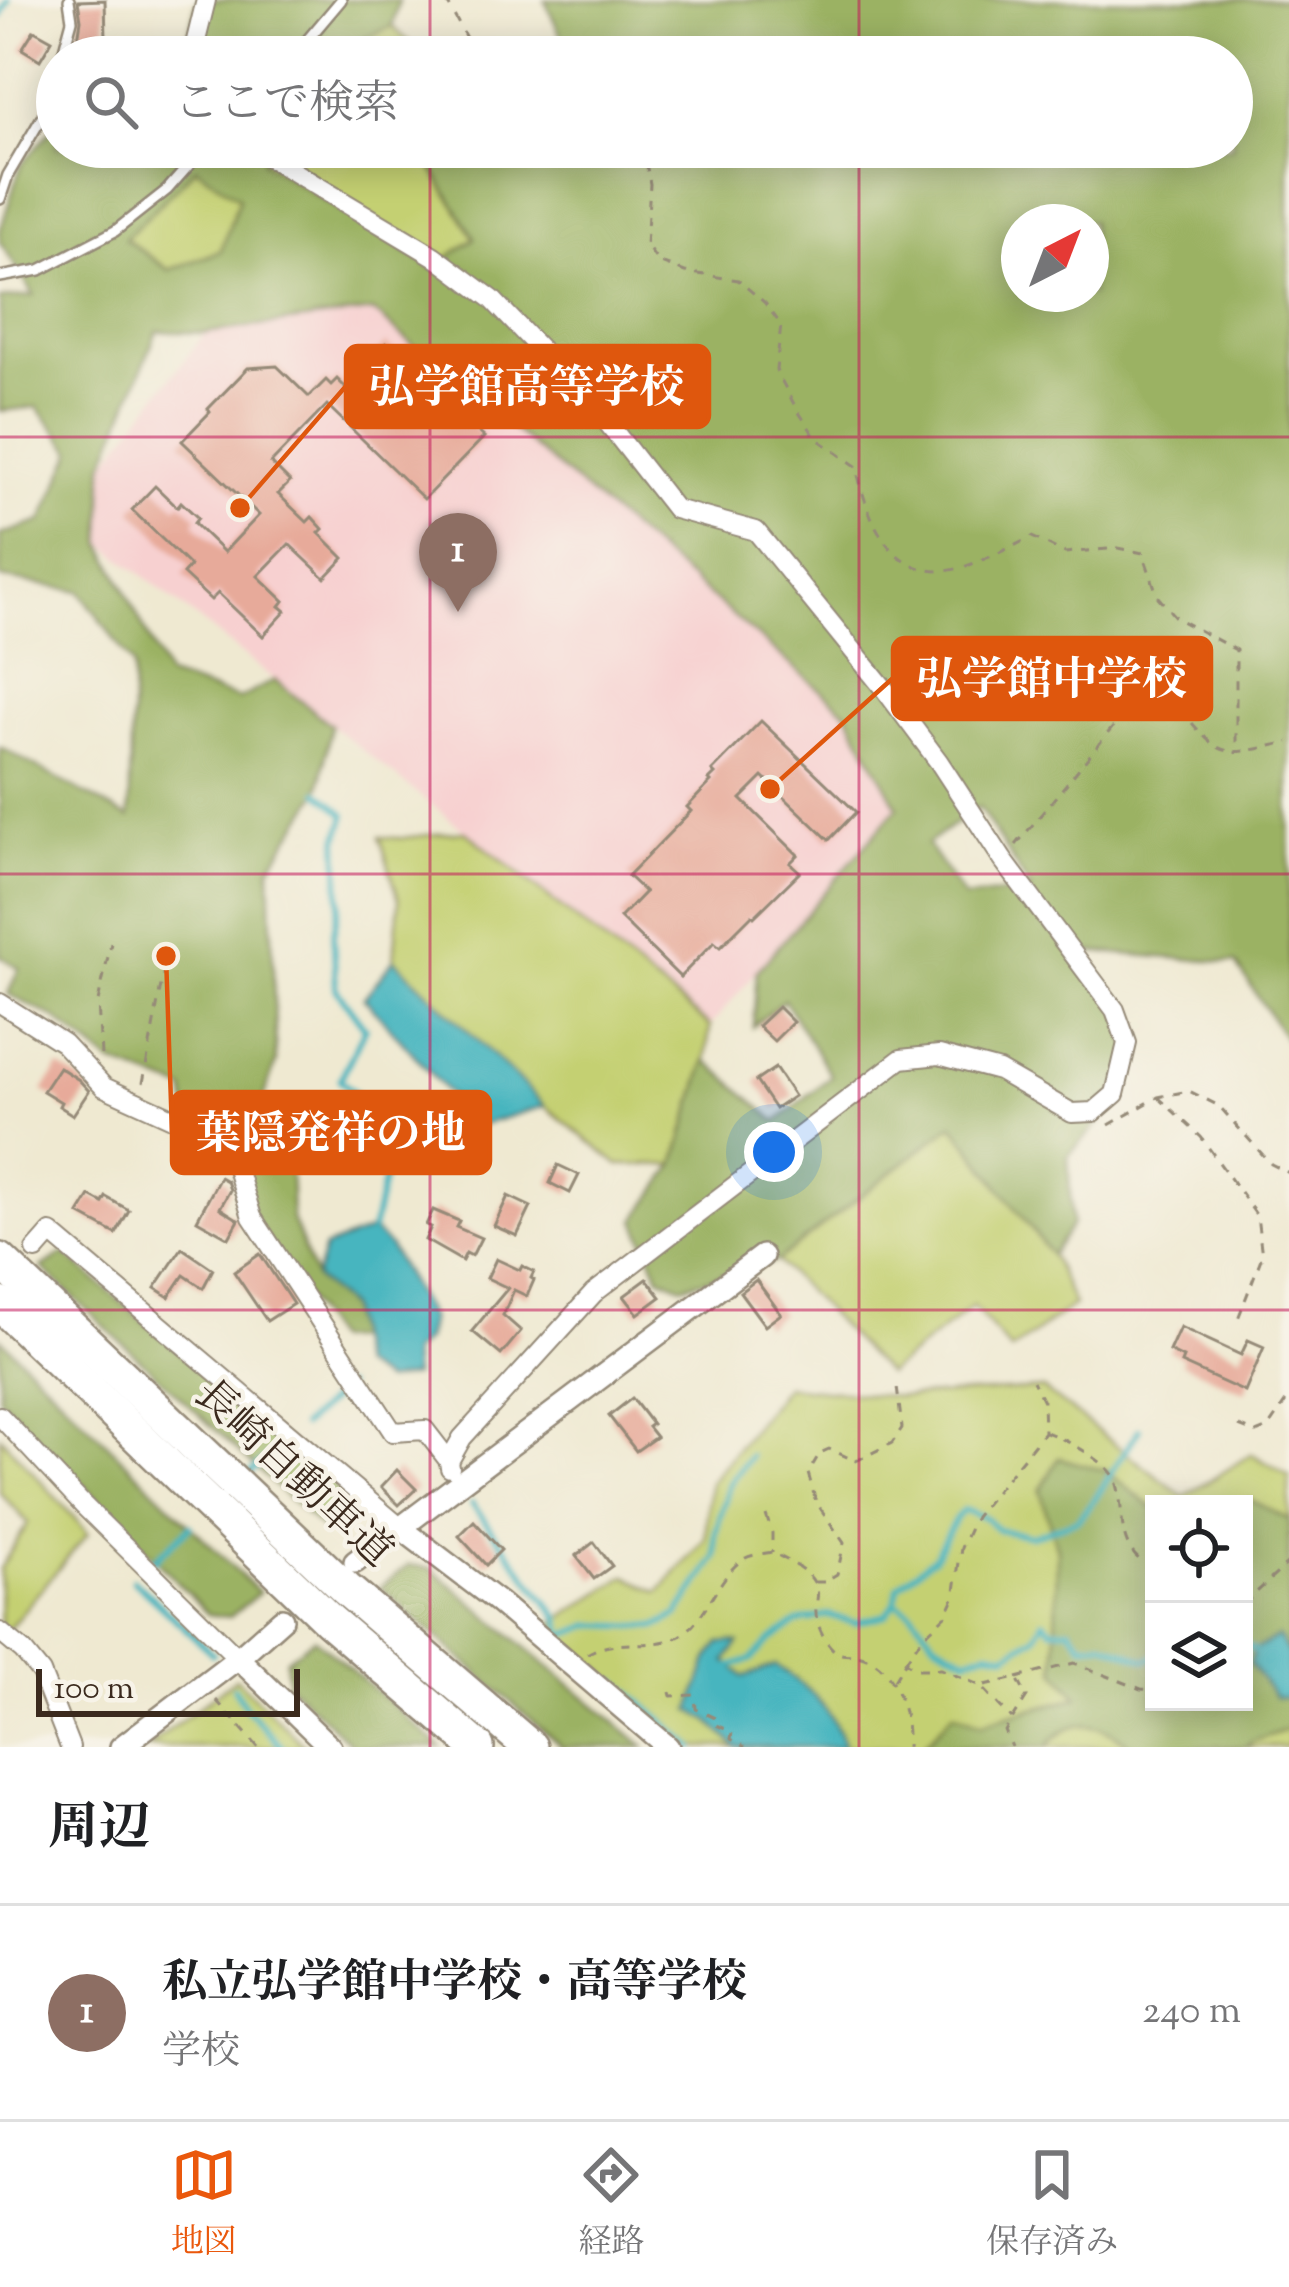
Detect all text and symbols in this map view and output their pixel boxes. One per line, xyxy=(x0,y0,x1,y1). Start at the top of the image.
search box xyxy=(36,36,1253,168)
icon: search xyxy=(78,69,144,135)
text: ここで検索 xyxy=(174,74,399,139)
north arrow xyxy=(1001,204,1109,312)
callout: 弘学館高等学校 xyxy=(346,346,709,427)
text: 弘学館高等学校 xyxy=(369,359,685,424)
pin: 1 xyxy=(419,513,497,612)
callout: 弘学館中学校 xyxy=(893,638,1211,719)
text: 弘学館中学校 xyxy=(917,651,1187,716)
callout: 葉隠発祥の地 xyxy=(172,1092,490,1173)
text: 葉隠発祥の地 xyxy=(196,1105,466,1170)
your location xyxy=(744,1122,804,1182)
street label: 長崎自動車道 xyxy=(179,1367,405,1583)
map controls xyxy=(1145,1495,1253,1711)
button: locate xyxy=(1145,1495,1253,1603)
button: layers xyxy=(1145,1603,1253,1711)
scale bar xyxy=(36,1663,300,1716)
text: 100 m xyxy=(54,1666,134,1714)
text: 周辺 xyxy=(48,1794,150,1867)
text: 私立弘学館中学校・高等学校 xyxy=(162,1953,747,2018)
text: 1 xyxy=(80,1985,94,2041)
text: 240 m xyxy=(1142,1985,1241,2041)
text: 学校 xyxy=(162,2026,240,2082)
tab: 地図 xyxy=(171,2142,237,2268)
tab: 経路 xyxy=(578,2142,644,2268)
tab: 保存済み xyxy=(986,2142,1118,2268)

